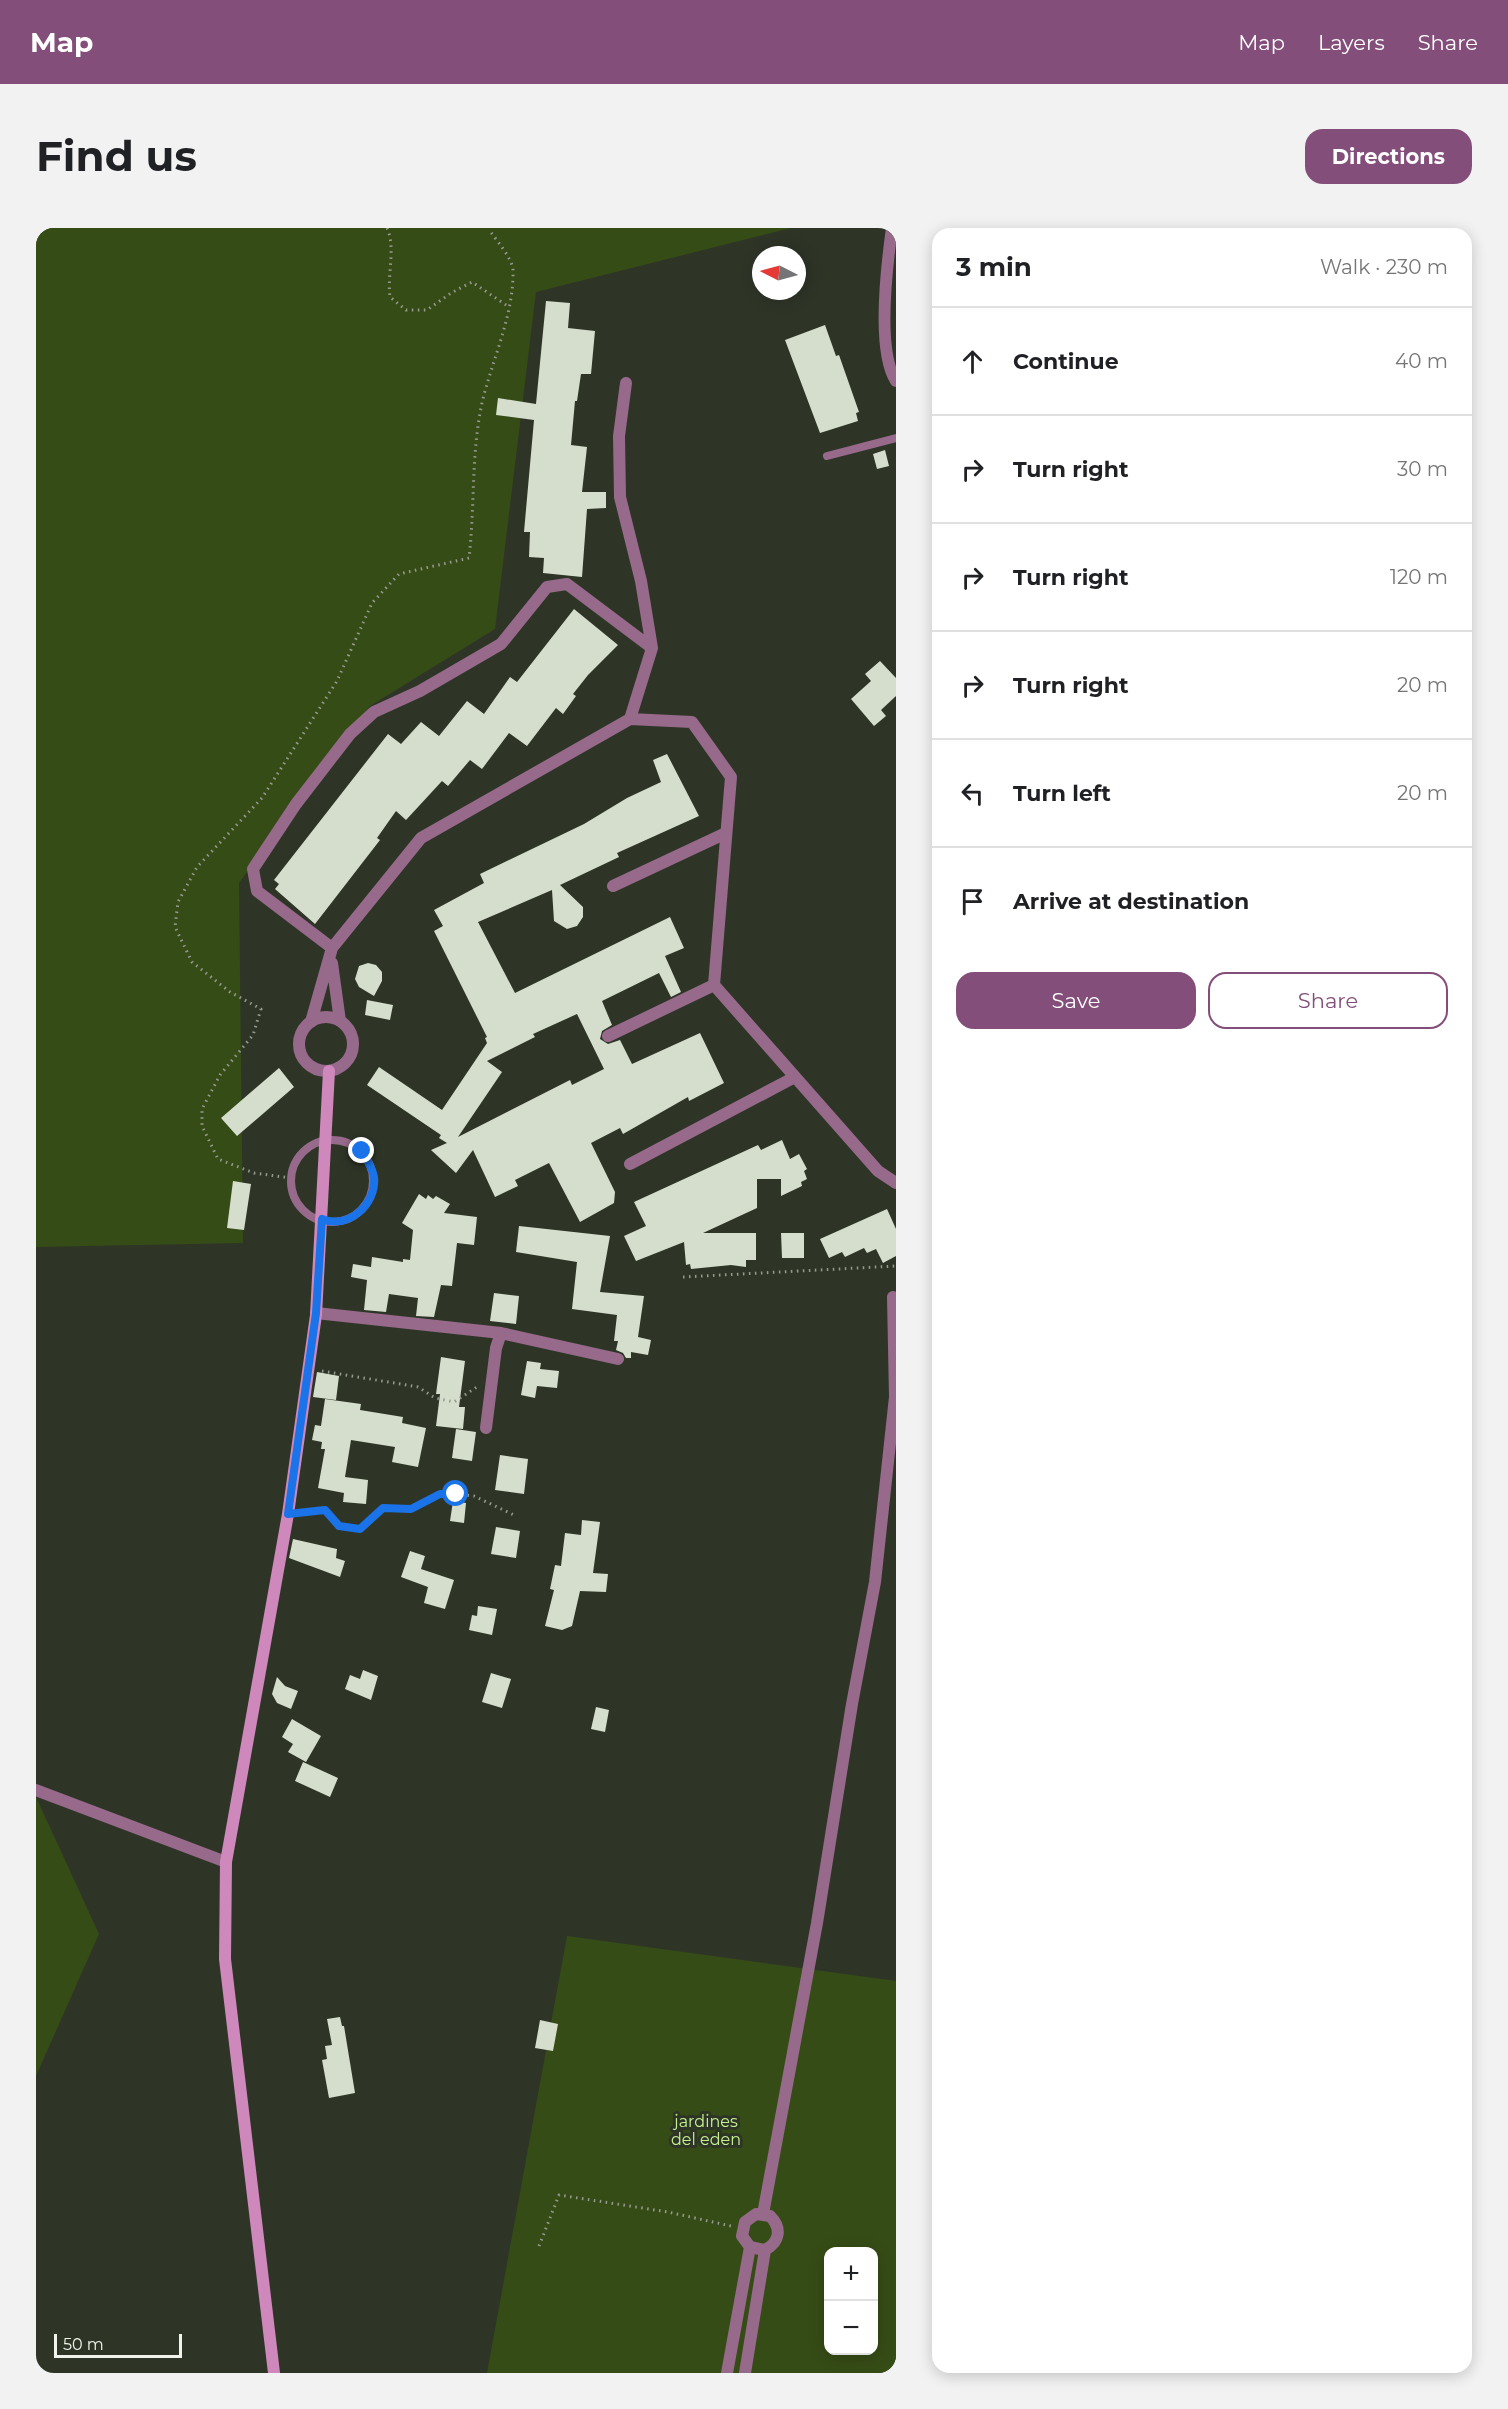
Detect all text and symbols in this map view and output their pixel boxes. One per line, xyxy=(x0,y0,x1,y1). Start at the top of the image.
text: Map xyxy=(30,25,93,59)
text: Map xyxy=(1238,30,1285,55)
text: Layers xyxy=(1318,30,1385,55)
text: Share xyxy=(1418,30,1478,55)
button: Directions xyxy=(1305,129,1472,184)
text: Find us xyxy=(36,130,197,182)
north arrow xyxy=(752,246,806,300)
text: 3 min xyxy=(956,251,1032,283)
text: Walk · 230 m xyxy=(1320,255,1448,279)
icon: ahead xyxy=(956,345,989,378)
text: Continue xyxy=(1013,348,1119,375)
text: 40 m xyxy=(1395,349,1448,373)
icon: right xyxy=(956,453,989,486)
text: Turn right xyxy=(1013,456,1128,483)
text: 30 m xyxy=(1397,457,1448,481)
icon: right xyxy=(956,561,989,594)
text: Turn right xyxy=(1013,564,1128,591)
text: 120 m xyxy=(1390,565,1448,589)
icon: right xyxy=(956,669,989,702)
text: Turn right xyxy=(1013,672,1128,699)
text: 20 m xyxy=(1397,673,1448,697)
icon: left xyxy=(956,777,989,810)
text: Turn left xyxy=(1013,780,1111,807)
text: 20 m xyxy=(1397,781,1448,805)
icon: arrive xyxy=(956,885,989,918)
text: Arrive at destination xyxy=(1013,888,1249,915)
button: Save xyxy=(956,972,1196,1029)
button: Share xyxy=(1208,972,1448,1029)
route end xyxy=(348,1137,374,1163)
route start xyxy=(442,1480,468,1506)
park label: jardines del eden xyxy=(671,2112,741,2149)
map controls xyxy=(824,2247,878,2355)
button: + xyxy=(824,2247,878,2301)
button: − xyxy=(824,2301,878,2355)
scale bar xyxy=(54,2331,182,2358)
text: 50 m xyxy=(63,2335,104,2354)

